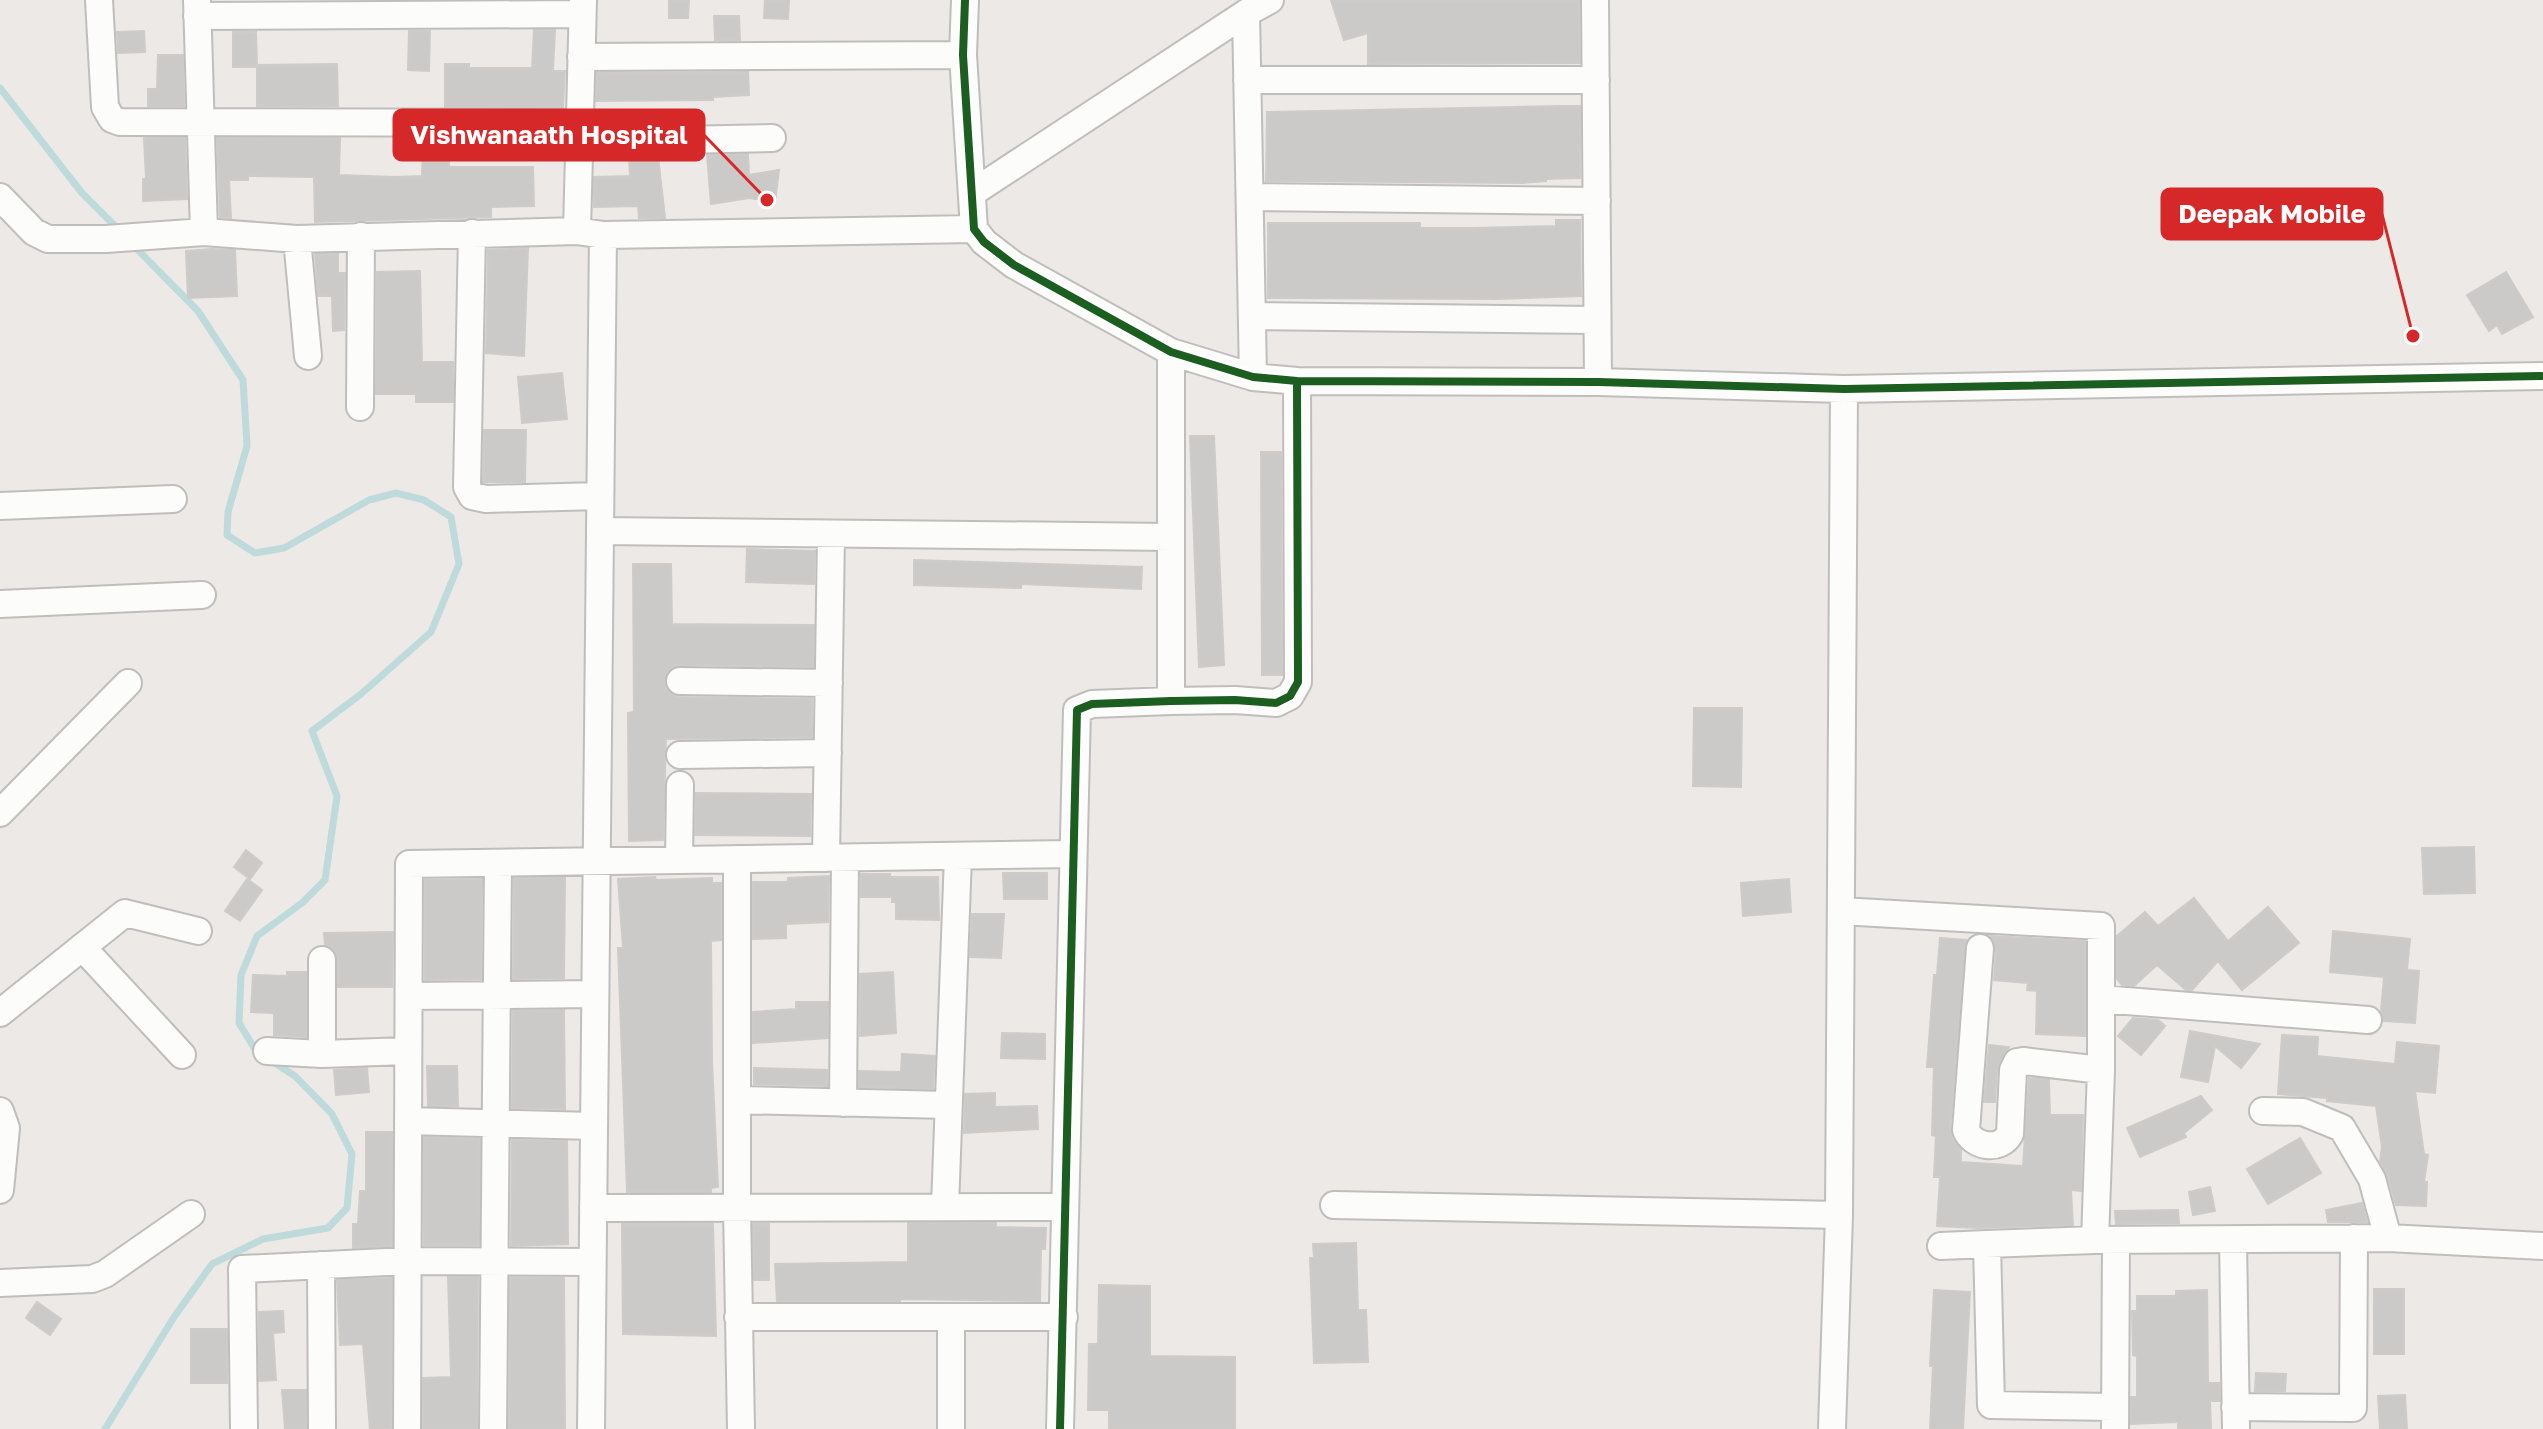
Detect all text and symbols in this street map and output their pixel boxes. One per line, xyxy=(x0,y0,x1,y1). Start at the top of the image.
callout: Vishwanaath Hospital xyxy=(394,110,704,160)
text: Vishwanaath Hospital xyxy=(410,119,688,150)
callout: Deepak Mobile xyxy=(2162,189,2382,239)
text: Deepak Mobile xyxy=(2178,198,2366,229)

